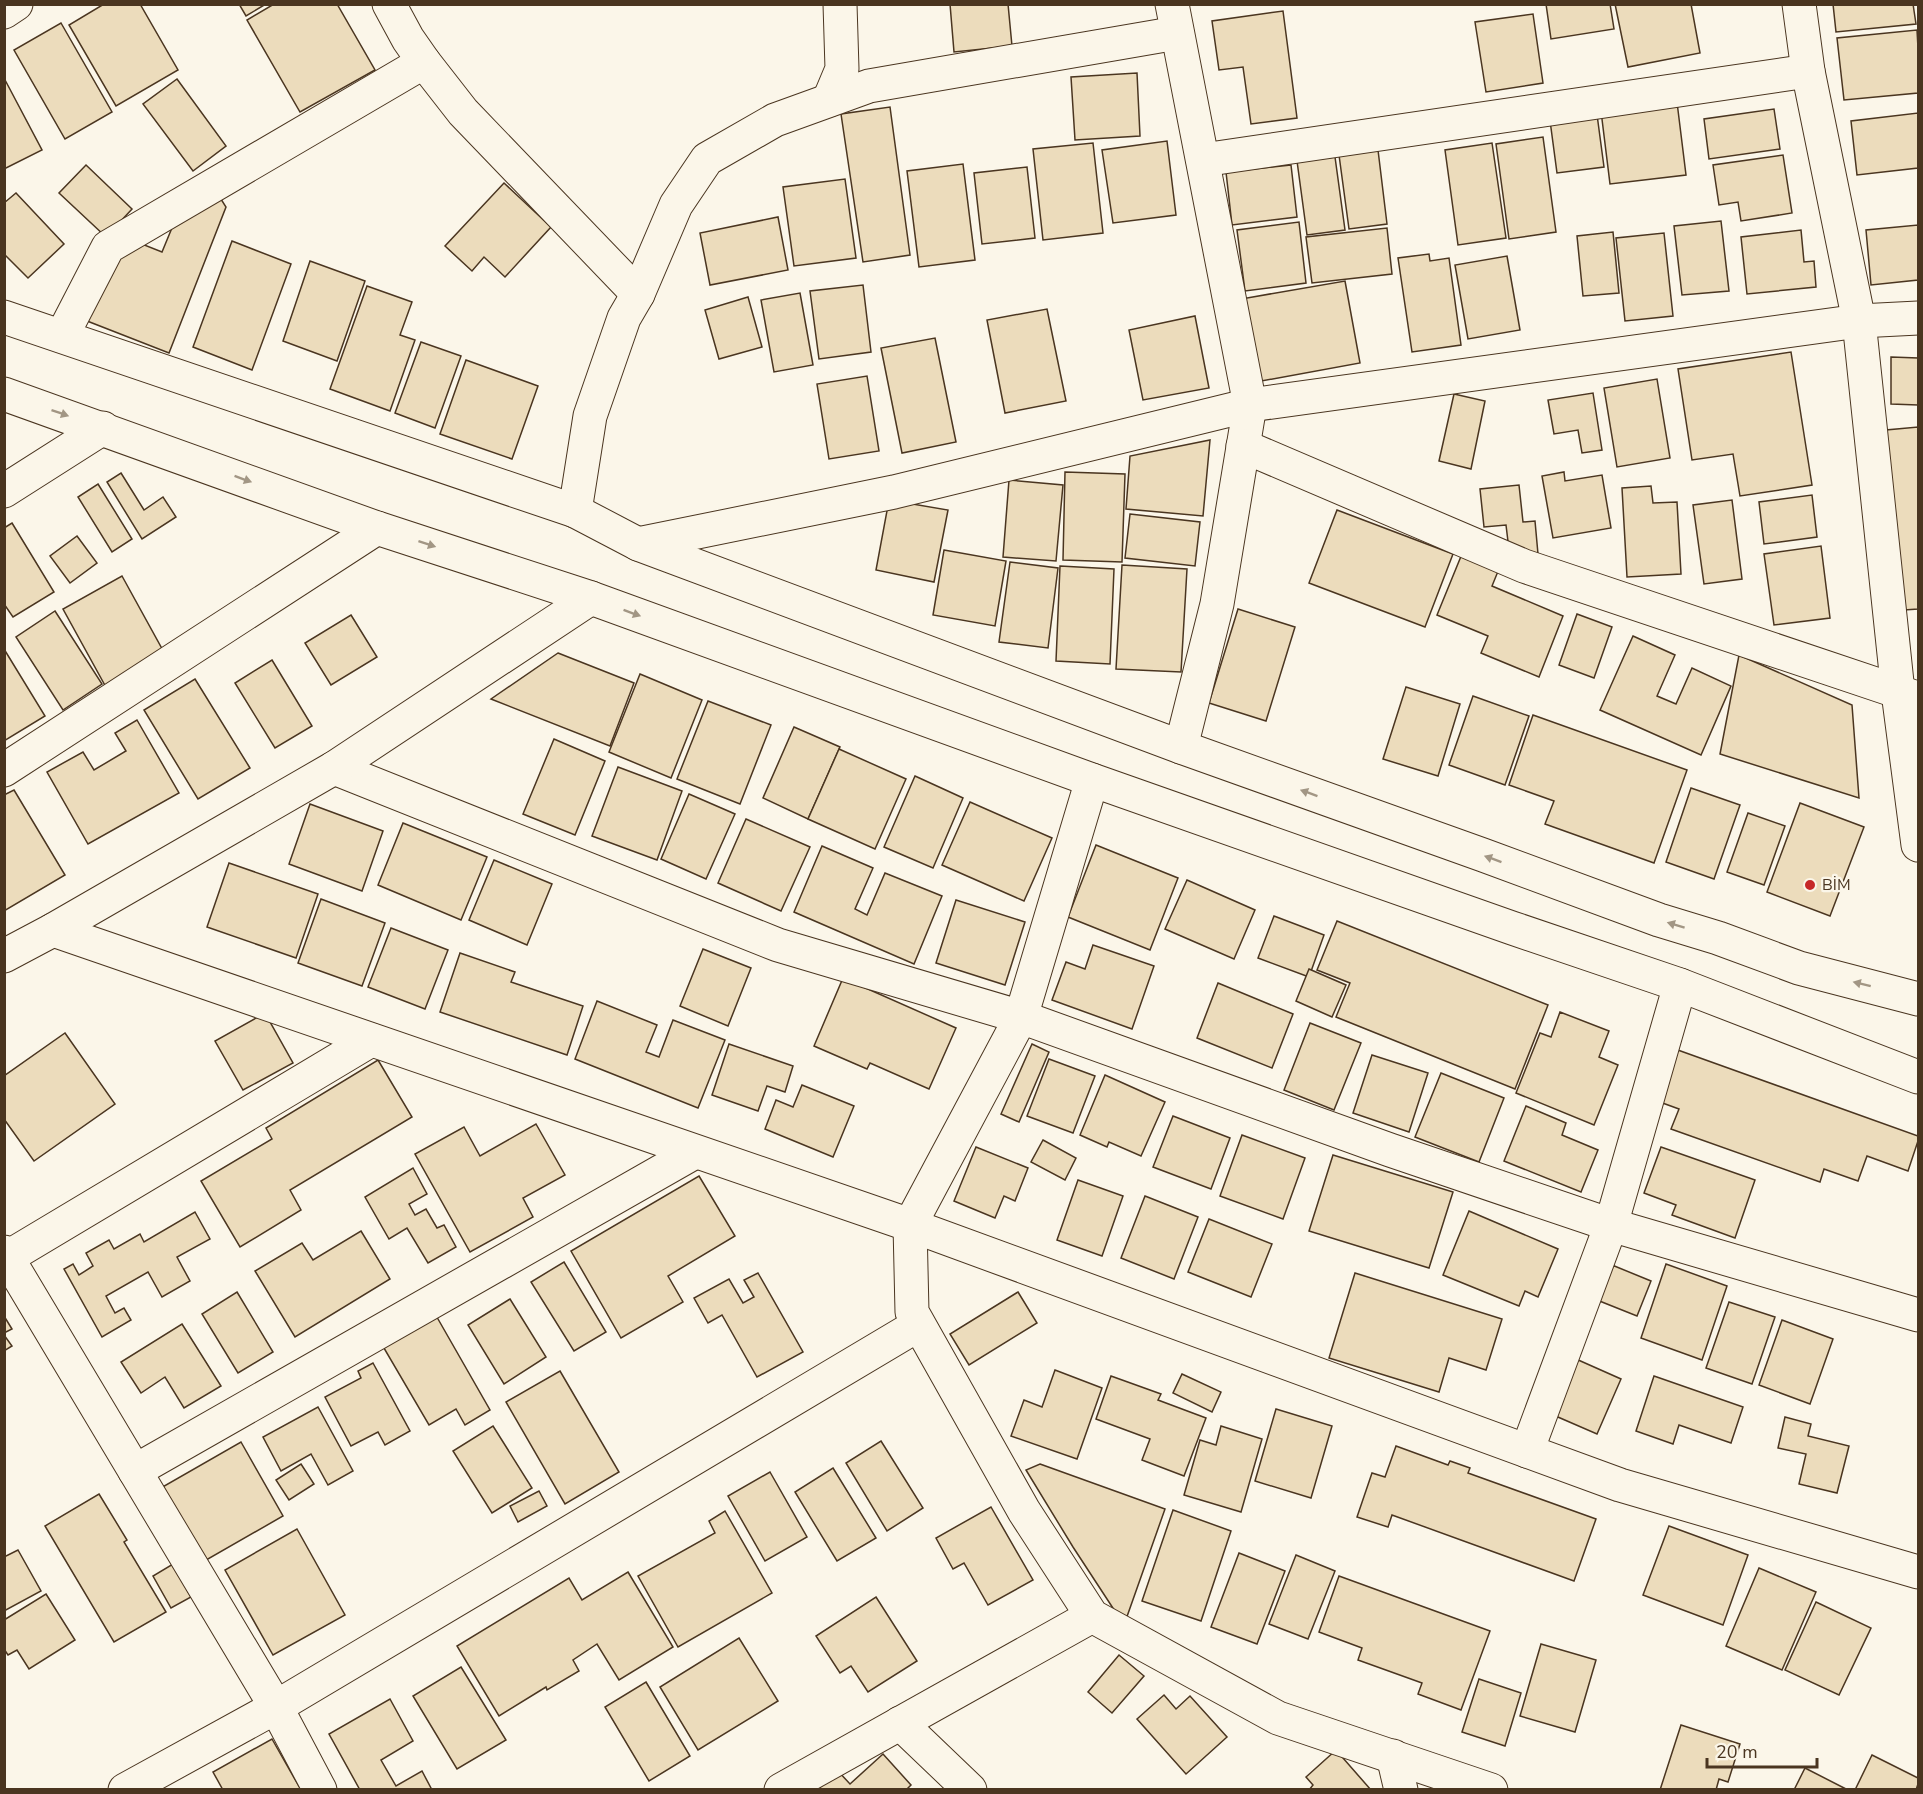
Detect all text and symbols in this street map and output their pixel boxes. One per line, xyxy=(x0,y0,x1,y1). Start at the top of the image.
one-way arrow xyxy=(51,409,69,418)
one-way arrow xyxy=(234,475,252,485)
one-way arrow xyxy=(418,540,436,550)
one-way arrow xyxy=(623,608,641,618)
one-way arrow xyxy=(1300,787,1318,797)
one-way arrow xyxy=(1484,853,1502,863)
place label: BİM xyxy=(1822,874,1851,896)
marker: BİM xyxy=(1803,878,1817,892)
one-way arrow xyxy=(1667,920,1685,929)
one-way arrow xyxy=(1853,979,1871,989)
scale bar xyxy=(1707,1731,1816,1769)
text: 20 m xyxy=(1716,1740,1758,1764)

